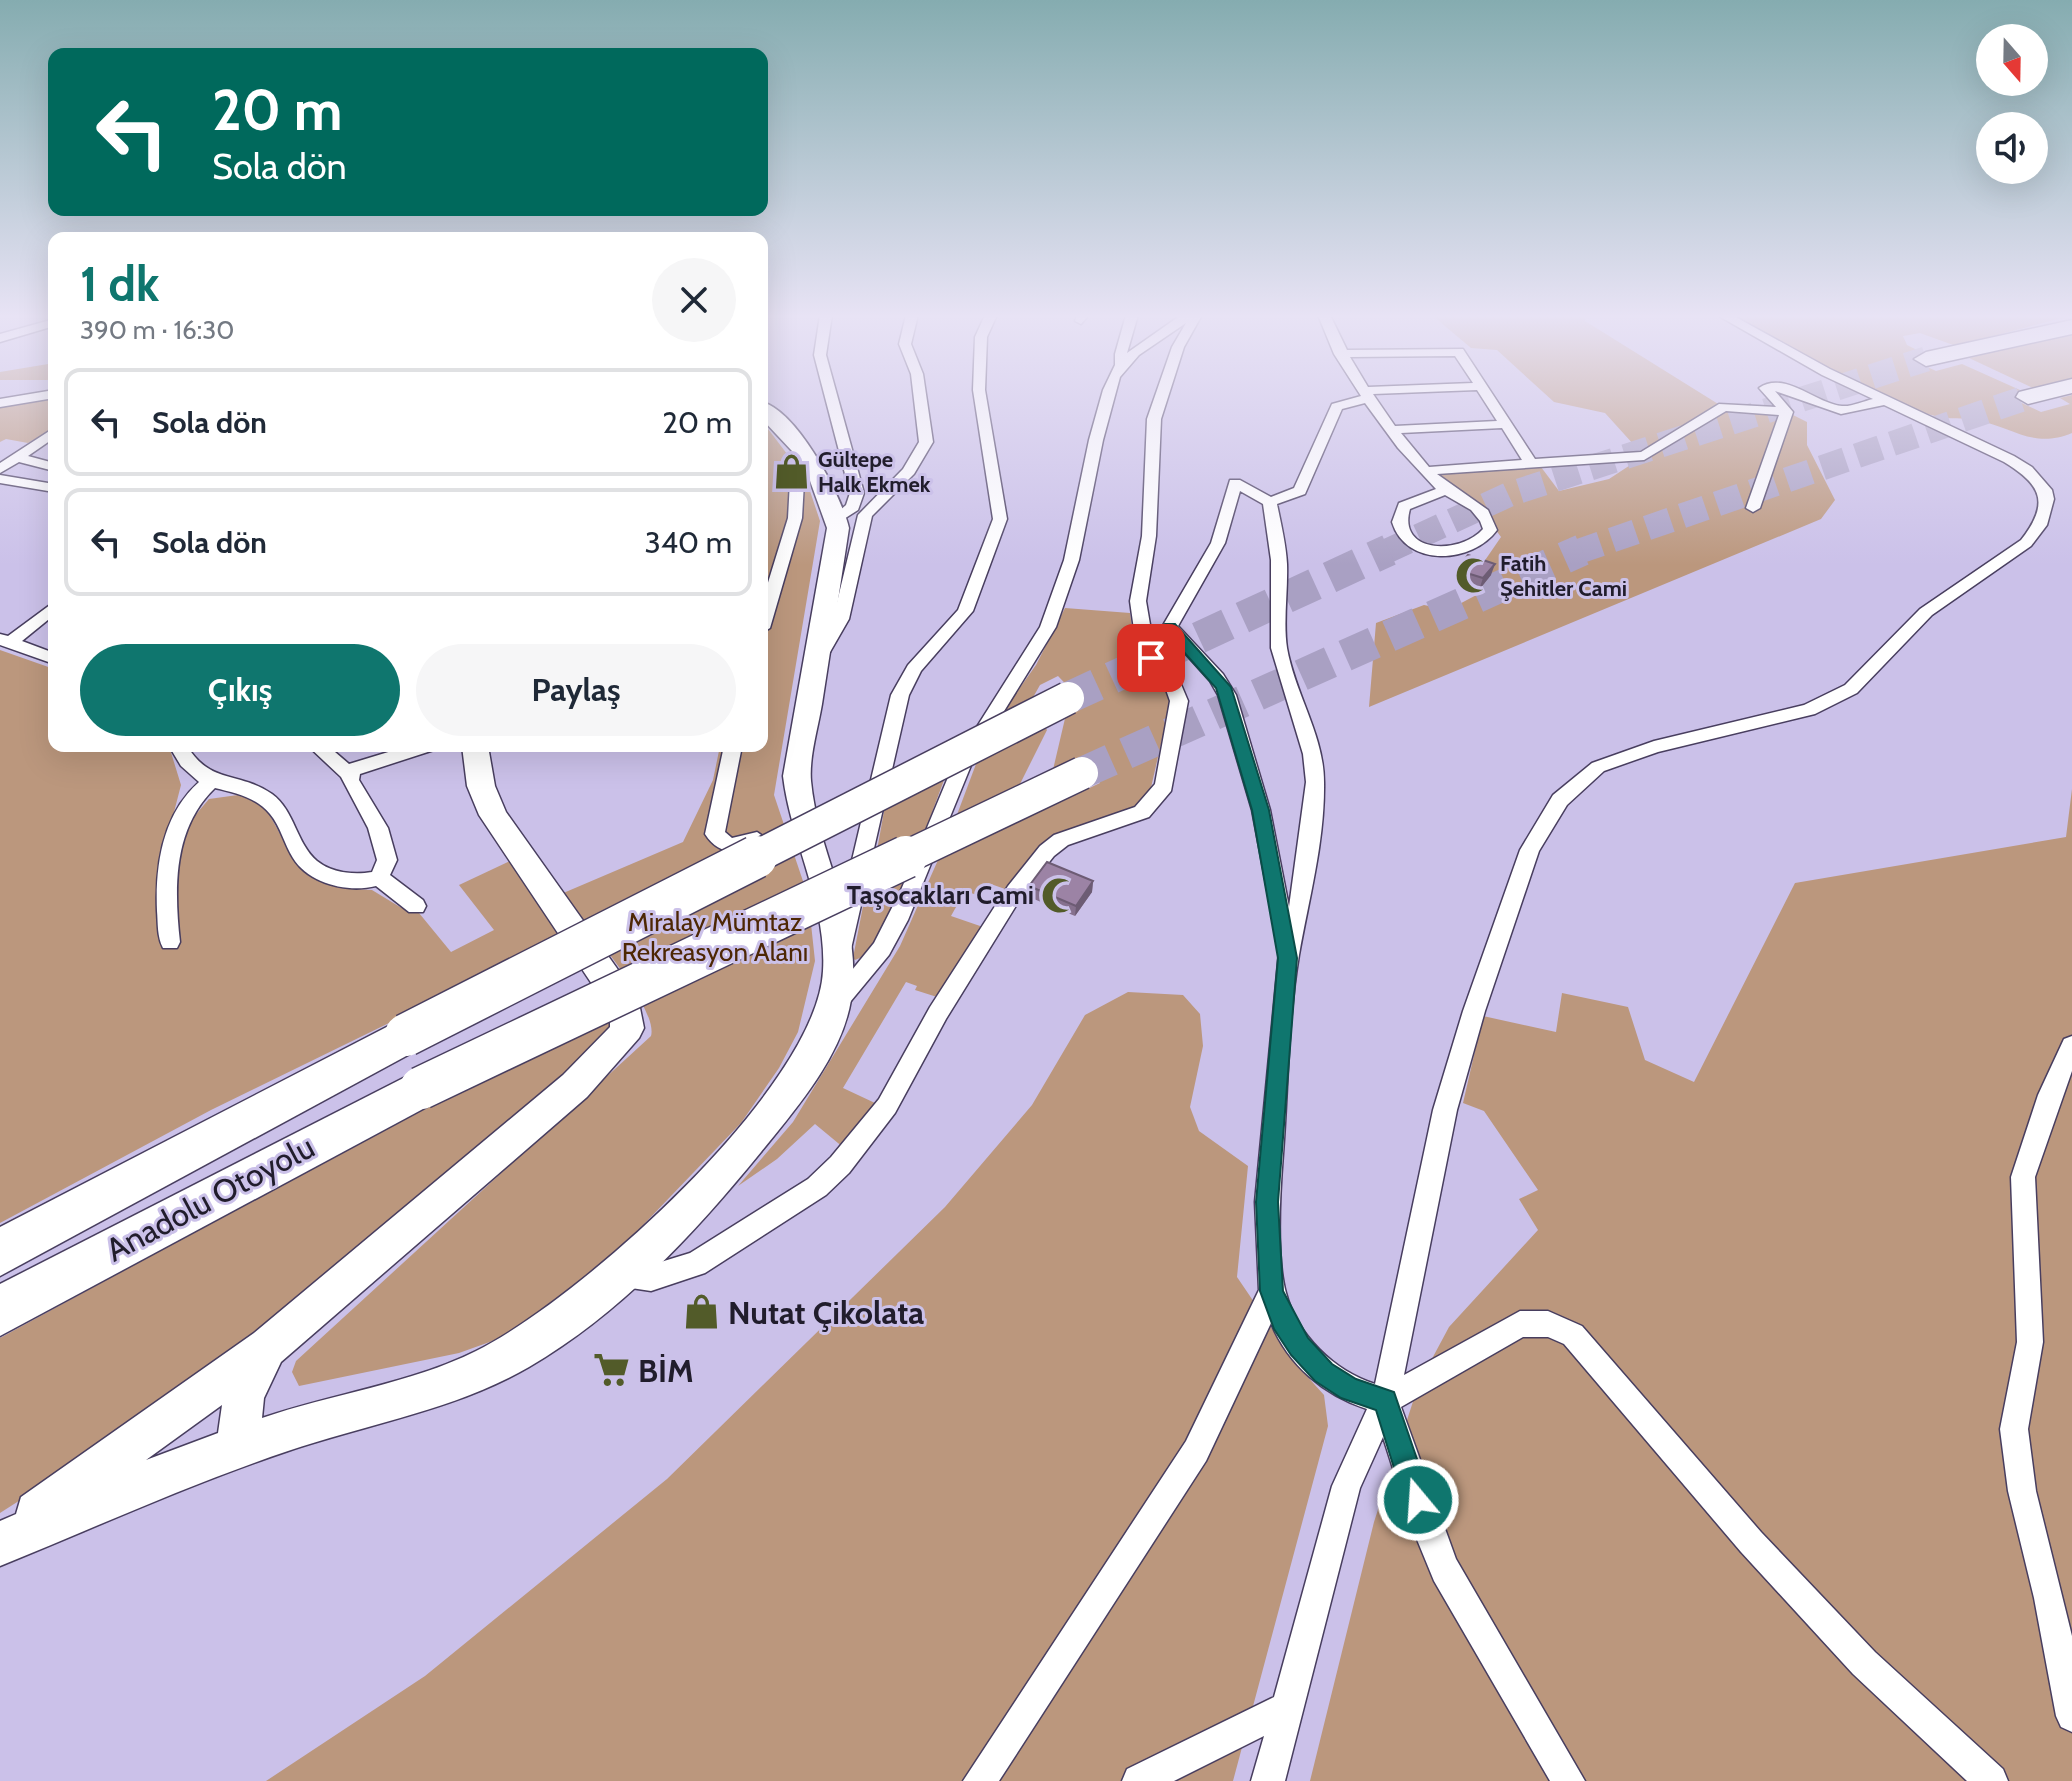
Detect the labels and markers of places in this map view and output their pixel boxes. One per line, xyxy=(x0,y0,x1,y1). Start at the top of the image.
place label: Gültepe Halk Ekmek xyxy=(818,446,931,498)
shop icon: Gültepe Halk Ekmek xyxy=(773,453,811,491)
place label: Fatih Şehitler Cami xyxy=(1500,550,1627,602)
mosque icon: Fatih Şehitler Cami xyxy=(1455,557,1493,595)
pin xyxy=(1117,624,1185,692)
mosque icon: Taşocakları Cami xyxy=(1041,876,1079,914)
place label: Taşocakları Cami xyxy=(847,879,1034,911)
shop icon: Nutat Çikolata xyxy=(683,1293,721,1331)
place label: Nutat Çikolata xyxy=(728,1293,924,1332)
supermarket icon: BİM xyxy=(593,1351,631,1389)
place label: BİM xyxy=(638,1351,694,1390)

